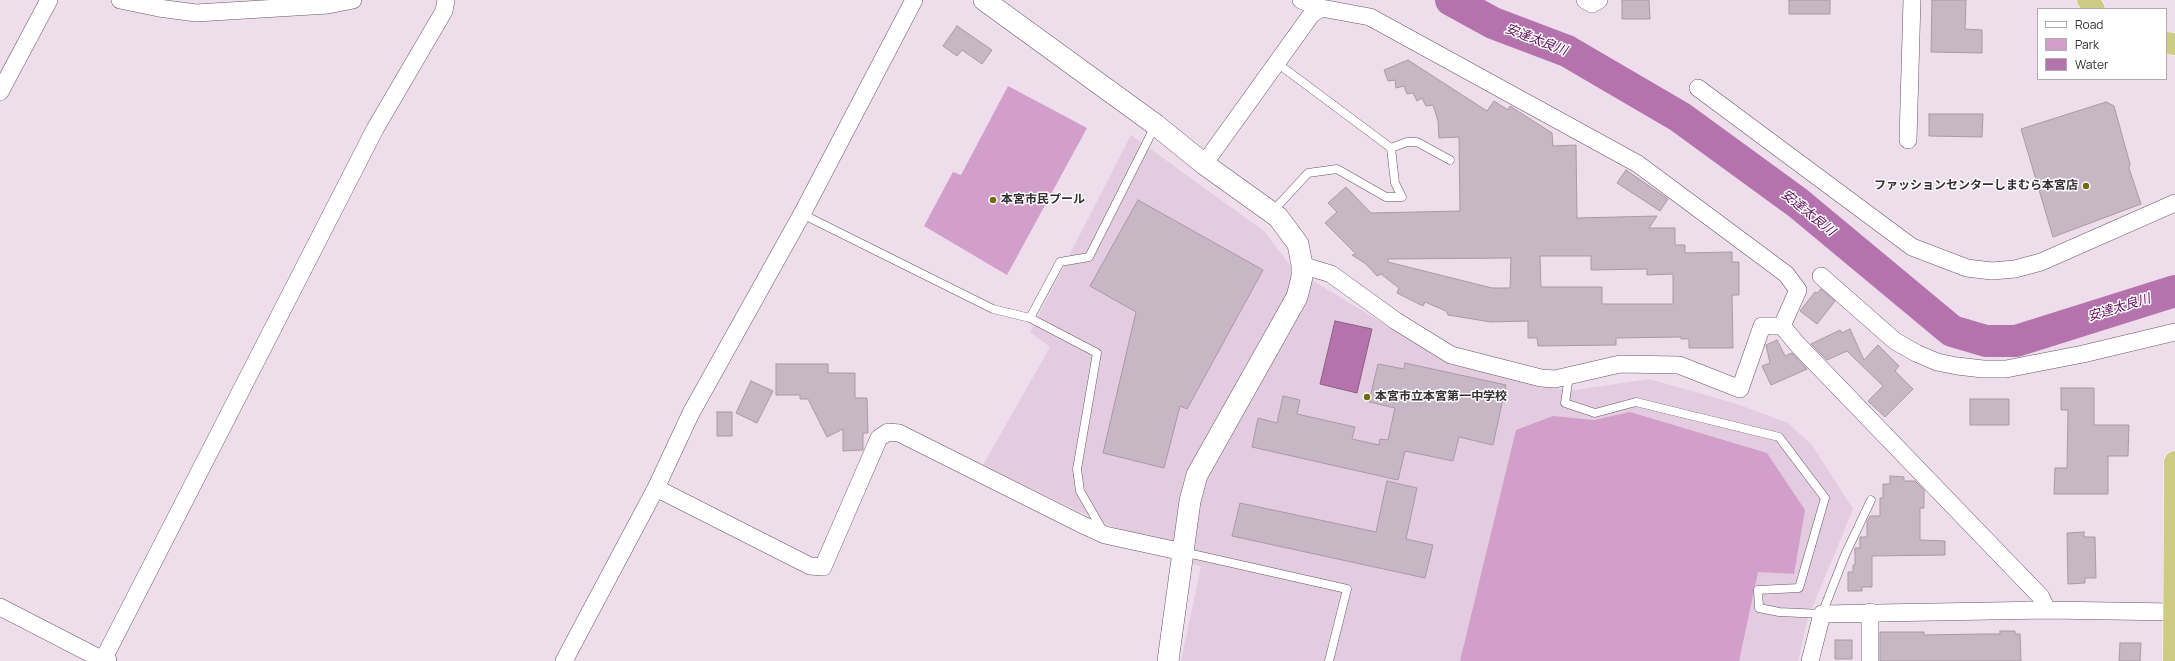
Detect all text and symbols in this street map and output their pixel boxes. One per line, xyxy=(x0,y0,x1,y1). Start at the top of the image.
legend xyxy=(2037,8,2167,80)
text: Road xyxy=(2075,16,2103,33)
water label: 安達太良川 xyxy=(1503,21,1569,59)
text: Park xyxy=(2075,36,2099,53)
text: Water xyxy=(2075,56,2108,73)
place label: ファッションセンターしまむら本宮店 xyxy=(1874,179,2078,193)
marker: ファッションセンターしまむら本宮店 xyxy=(2081,181,2091,191)
water label: 安達太良川 xyxy=(1778,186,1838,240)
place label: 本宮市民プール xyxy=(1001,193,1085,207)
marker: 本宮市民プール xyxy=(988,195,998,205)
water label: 安達太良川 xyxy=(2086,291,2152,325)
place label: 本宮市立本宮第一中学校 xyxy=(1375,390,1507,404)
marker: 本宮市立本宮第一中学校 xyxy=(1362,392,1372,402)

